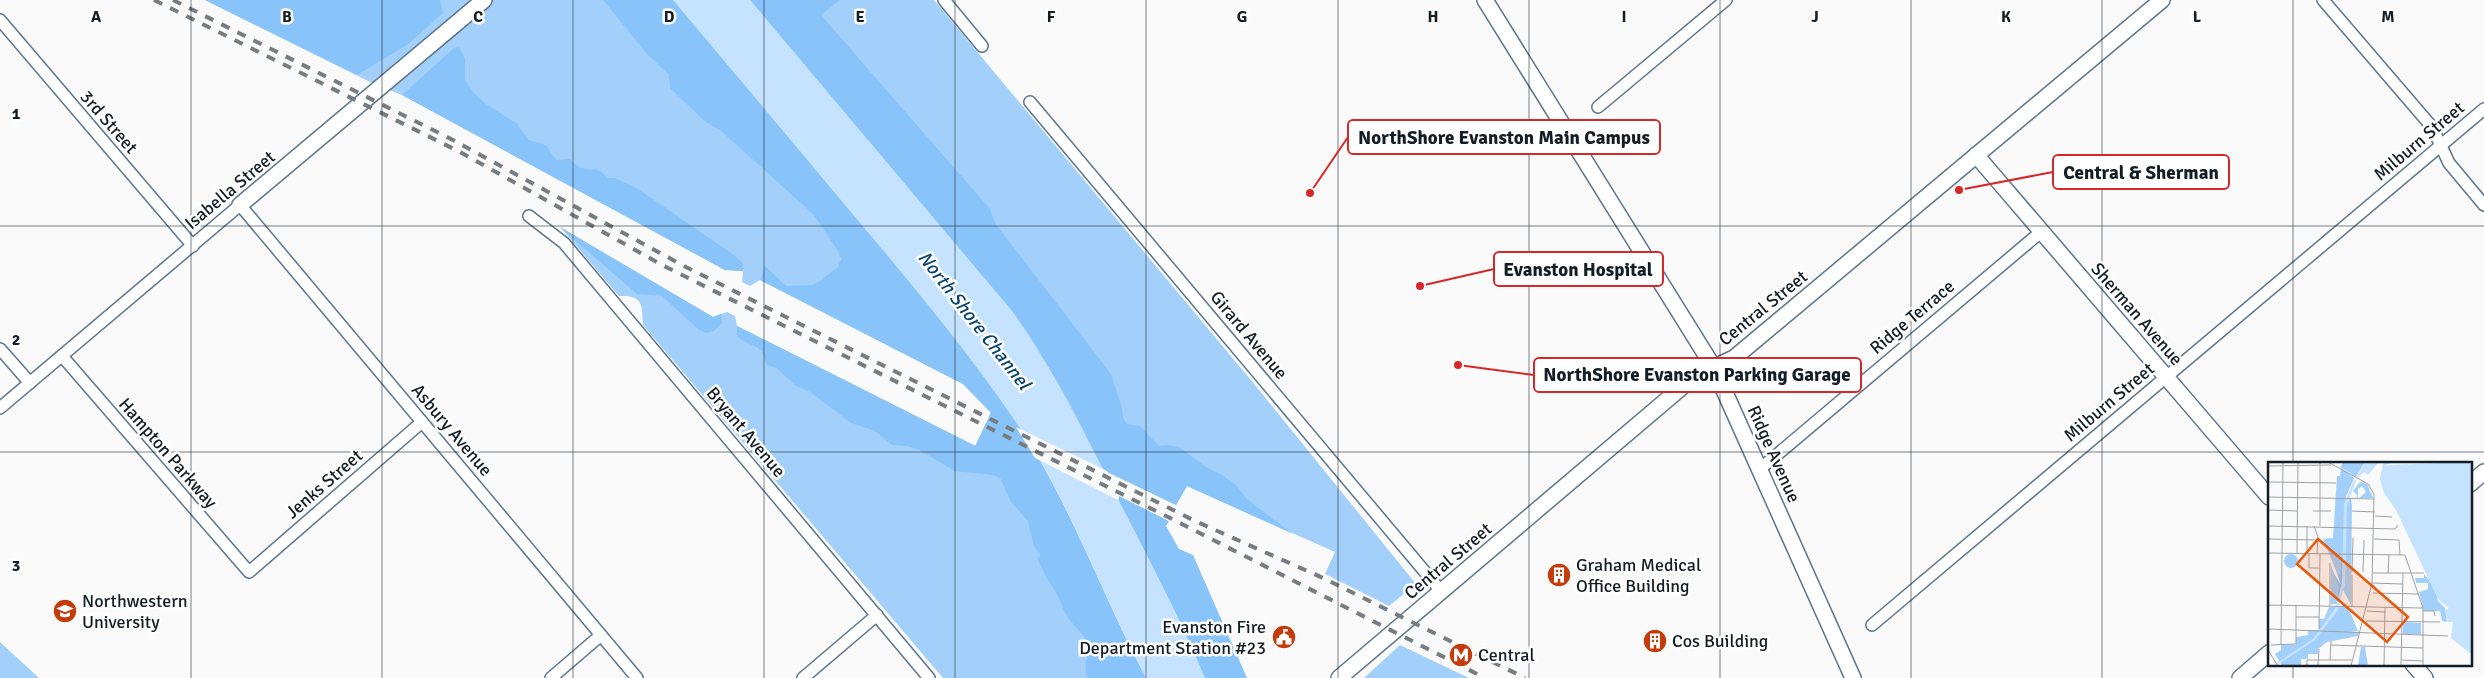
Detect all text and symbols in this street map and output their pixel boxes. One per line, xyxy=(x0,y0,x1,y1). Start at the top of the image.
text: A xyxy=(91,7,102,27)
text: B xyxy=(282,7,292,27)
text: C xyxy=(473,7,483,27)
text: D xyxy=(664,7,675,27)
text: E xyxy=(855,7,865,27)
text: F xyxy=(1047,7,1056,27)
text: G xyxy=(1237,7,1247,27)
text: H xyxy=(1428,7,1438,27)
text: I xyxy=(1621,7,1627,27)
text: J xyxy=(1811,7,1819,27)
text: K xyxy=(2001,7,2011,27)
text: L xyxy=(2193,7,2202,27)
text: M xyxy=(2381,7,2395,27)
street label: 3rd Street xyxy=(76,86,142,158)
street label: Milburn Street xyxy=(2369,97,2469,185)
text: 1 xyxy=(12,104,21,124)
callout: NorthShore Evanston Main Campus xyxy=(1348,120,1660,154)
text: NorthShore Evanston Main Campus xyxy=(1358,126,1650,150)
street label: Isabella Street xyxy=(180,146,280,234)
callout: Central & Sherman xyxy=(2053,155,2229,189)
text: Central & Sherman xyxy=(2063,161,2219,185)
water label: North Shore Channel xyxy=(913,246,1037,396)
callout: Evanston Hospital xyxy=(1494,252,1663,286)
text: Evanston Hospital xyxy=(1503,258,1653,282)
street label: Sherman Avenue xyxy=(2086,258,2188,370)
street label: Central Street xyxy=(1714,266,1812,350)
street label: Ridge Terrace xyxy=(1865,275,1959,359)
street label: Girard Avenue xyxy=(1206,286,1292,384)
text: 2 xyxy=(12,330,20,350)
callout: NorthShore Evanston Parking Garage xyxy=(1534,358,1861,392)
street label: Milburn Street xyxy=(2059,358,2159,446)
text: NorthShore Evanston Parking Garage xyxy=(1543,363,1851,387)
street label: Asbury Avenue xyxy=(407,379,497,481)
street label: Bryant Avenue xyxy=(702,382,790,482)
street label: Hampton Parkway xyxy=(114,393,222,513)
street label: Ridge Avenue xyxy=(1743,402,1805,506)
street label: Jenks Street xyxy=(281,445,367,523)
inset map xyxy=(2268,462,2472,666)
street label: Central Street xyxy=(1400,518,1496,604)
place label: Graham Medical Office Building xyxy=(1576,554,1701,597)
text: 3 xyxy=(12,556,20,576)
building icon: Graham Medical Office Building xyxy=(1546,562,1572,588)
place label: Northwestern University xyxy=(82,590,188,633)
school or university icon: Northwestern University xyxy=(52,598,78,624)
place label: Evanston Fire Department Station #23 xyxy=(1079,616,1266,659)
public building icon: Evanston Fire Department Station #23 xyxy=(1271,624,1297,650)
building icon: Cos Building xyxy=(1642,628,1668,654)
place label: Cos Building xyxy=(1672,630,1768,652)
metro station icon: Central xyxy=(1448,642,1474,668)
place label: Central xyxy=(1478,644,1535,666)

